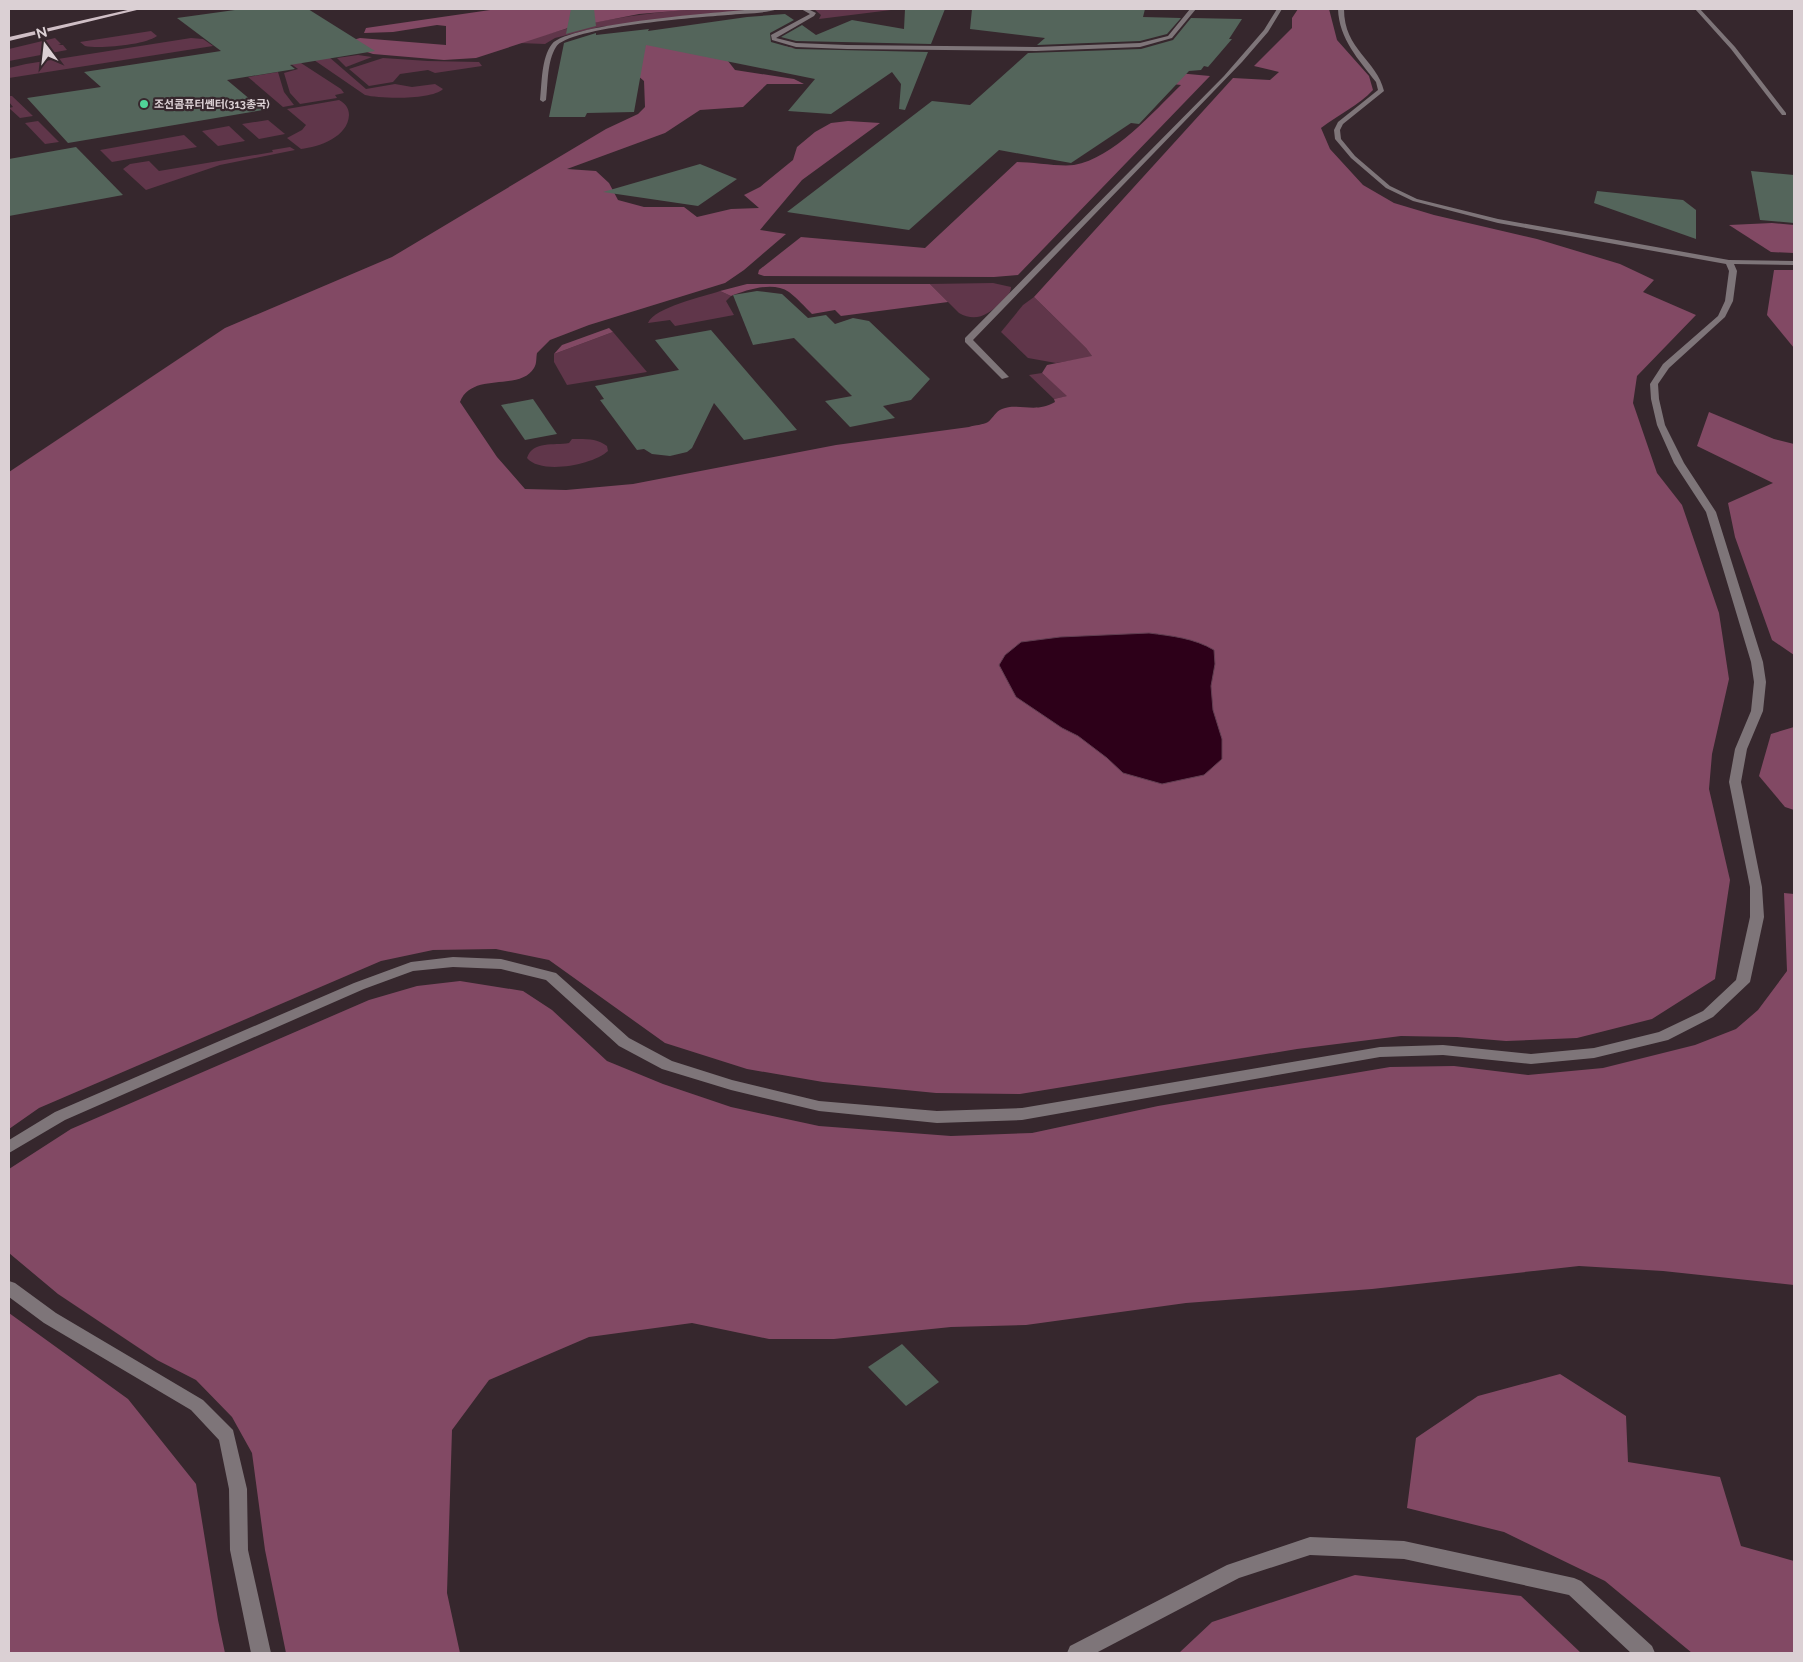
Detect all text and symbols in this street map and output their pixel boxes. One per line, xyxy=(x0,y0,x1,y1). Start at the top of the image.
north arrow xyxy=(20,20,70,70)
text: N xyxy=(34,23,49,42)
marker: 조선콤퓨터쎈터(313총국) xyxy=(138,98,150,110)
place label: 조선콤퓨터쎈터(313총국) xyxy=(154,98,270,111)

